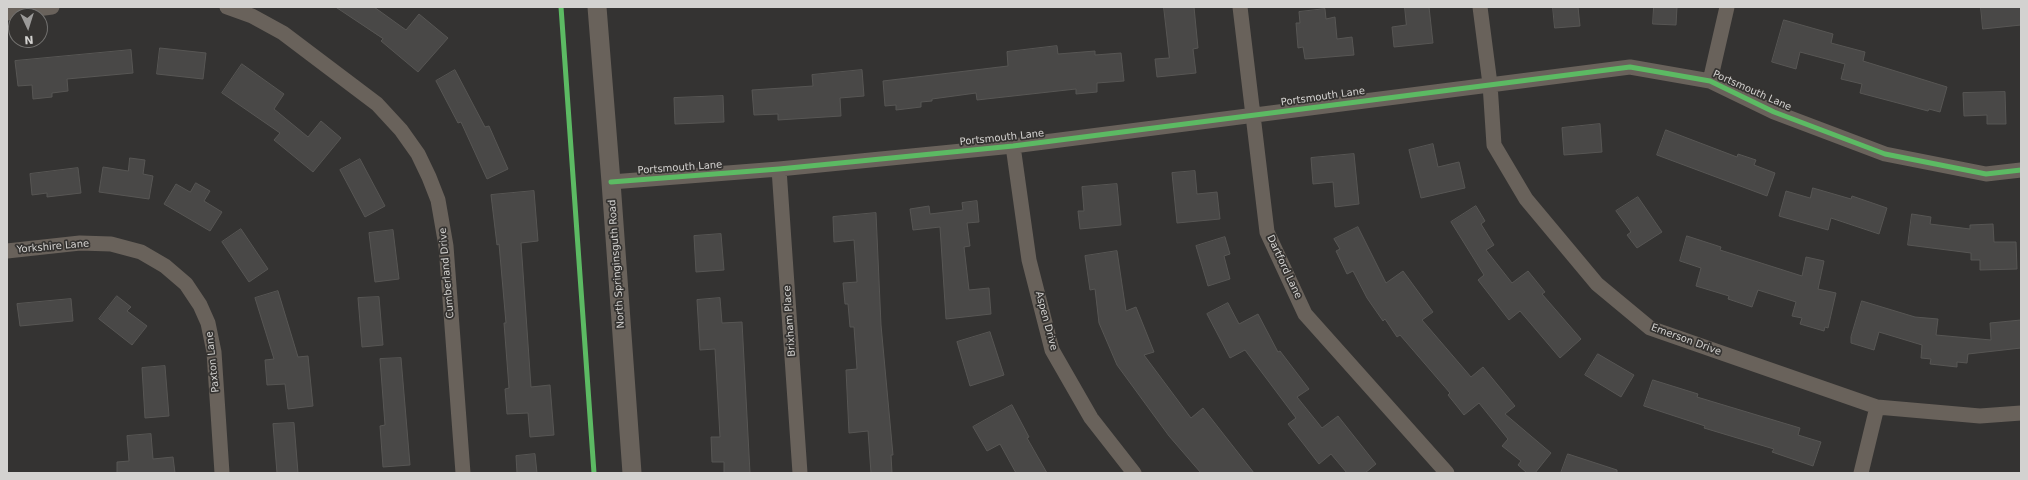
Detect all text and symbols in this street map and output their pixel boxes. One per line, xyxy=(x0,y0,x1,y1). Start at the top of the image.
north arrow xyxy=(8,8,48,48)
text: N xyxy=(24,33,34,46)
street label: Portsmouth Lane xyxy=(1711,68,1793,114)
street label: Portsmouth Lane xyxy=(1280,85,1366,109)
street label: Portsmouth Lane xyxy=(959,128,1045,148)
street label: Portsmouth Lane xyxy=(637,159,723,177)
street label: North Springinsguth Road xyxy=(607,199,627,329)
street label: Cumberland Drive xyxy=(437,227,457,319)
street label: Dartford Lane xyxy=(1264,233,1304,301)
street label: Yorkshire Lane xyxy=(16,238,90,256)
street label: Brixham Place xyxy=(782,285,798,357)
street label: Aspen Drive xyxy=(1032,290,1060,352)
street label: Emerson Drive xyxy=(1649,322,1723,358)
street label: Paxton Lane xyxy=(204,331,222,393)

